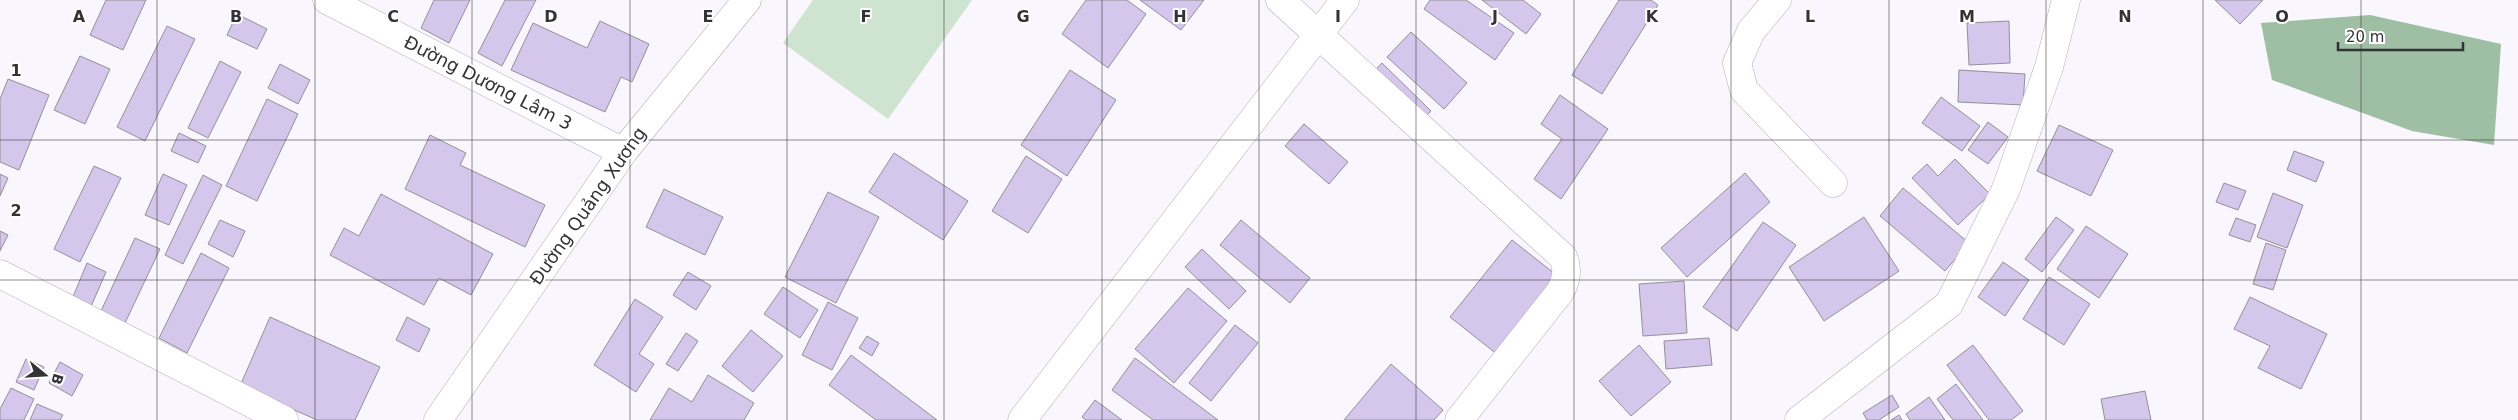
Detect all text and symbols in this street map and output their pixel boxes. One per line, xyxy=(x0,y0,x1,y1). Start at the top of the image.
text: A xyxy=(73,7,86,26)
text: B xyxy=(230,7,242,26)
text: C xyxy=(387,7,399,26)
text: D xyxy=(544,7,558,26)
text: E xyxy=(703,7,713,26)
text: F xyxy=(861,7,871,26)
text: G xyxy=(1016,7,1030,26)
text: H xyxy=(1173,7,1187,26)
text: I xyxy=(1335,7,1341,26)
text: J xyxy=(1491,7,1498,26)
text: K xyxy=(1646,7,1659,26)
text: L xyxy=(1805,7,1815,26)
text: M xyxy=(1959,7,1975,26)
text: N xyxy=(2118,7,2132,26)
text: O xyxy=(2275,7,2289,26)
scale bar xyxy=(2338,20,2463,52)
text: 20 m xyxy=(2346,28,2384,46)
street label: Đường Dương Lâm 3 xyxy=(401,31,576,134)
text: 1 xyxy=(10,61,22,80)
street label: Đường Quảng Xương xyxy=(525,123,650,289)
text: 2 xyxy=(10,201,22,220)
north arrow xyxy=(20,350,70,400)
text: B xyxy=(48,371,67,387)

